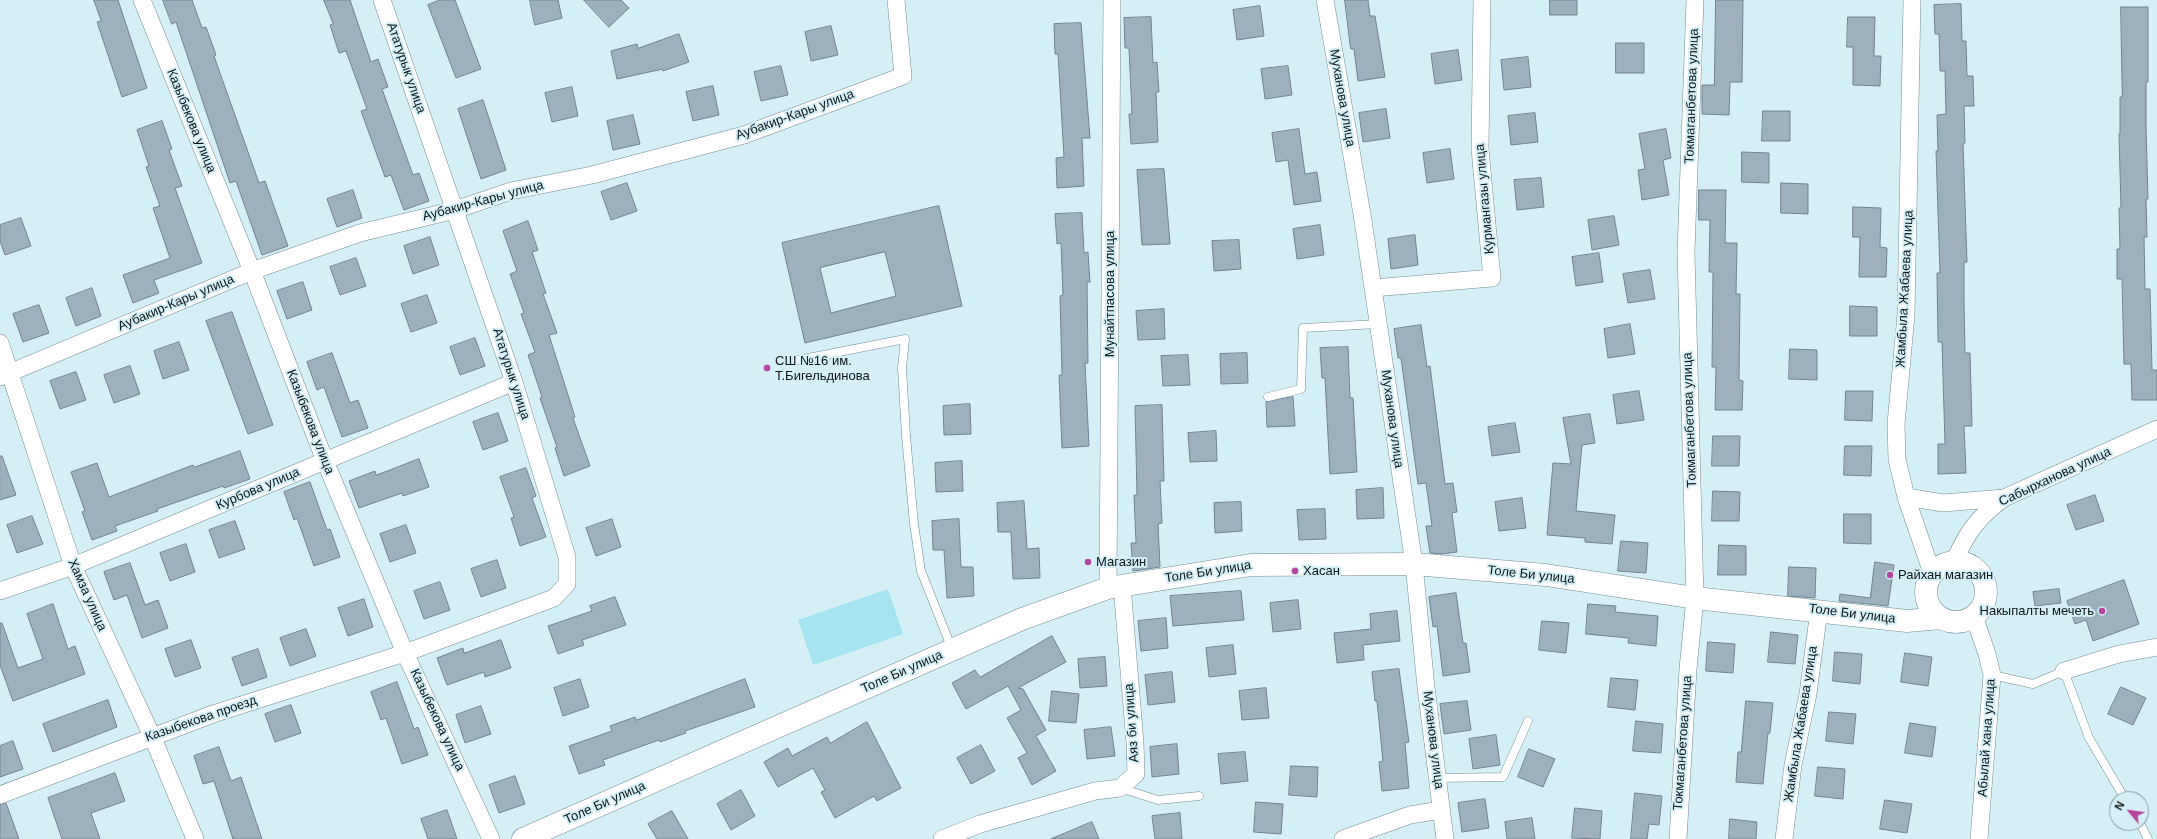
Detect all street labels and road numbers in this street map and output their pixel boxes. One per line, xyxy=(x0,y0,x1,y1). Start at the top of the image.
street label: Ататурык улица xyxy=(383,20,429,116)
street label: Токмаганбетова улица xyxy=(1682,28,1702,164)
street label: Муханова улица xyxy=(1326,48,1358,148)
street label: Казыбекова улица xyxy=(163,67,219,175)
street label: Аубакир-Кары улица xyxy=(734,86,856,144)
street label: Курмангазы улица xyxy=(1472,143,1498,255)
street label: Аубакир-Кары улица xyxy=(421,177,545,225)
street label: Жамбыла Жабаева улица xyxy=(1893,210,1917,368)
street label: Мунайтпасова улица xyxy=(1102,231,1118,357)
street label: Аубакир-Кары улица xyxy=(116,271,236,335)
street label: Ататурык улица xyxy=(489,326,533,422)
street label: Токмаганбетова улица xyxy=(1680,352,1700,488)
street label: Казыбекова улица xyxy=(283,367,337,477)
street label: Муханова улица xyxy=(1377,369,1407,469)
street label: Сабырханова улица xyxy=(1996,444,2114,510)
street label: Курбова улица xyxy=(214,464,302,514)
street label: Хамза улица xyxy=(64,557,110,633)
street label: Толе Би улица xyxy=(1164,557,1252,587)
street label: Толе Би улица xyxy=(1487,563,1575,587)
street label: Толе Би улица xyxy=(1808,601,1896,627)
street label: Жамбыла Жабаева улица xyxy=(1781,645,1821,803)
street label: Толе Би улица xyxy=(859,647,945,697)
street label: Казыбекова улица xyxy=(406,666,468,774)
street label: Токмаганбетова улица xyxy=(1670,675,1696,811)
street label: Абылай хана улица xyxy=(1975,678,1999,798)
street label: Аяз би улица xyxy=(1121,683,1143,763)
street label: Муханова улица xyxy=(1419,690,1447,790)
street label: Казыбекова проезд xyxy=(143,693,259,745)
street label: Толе Би улица xyxy=(562,778,648,828)

